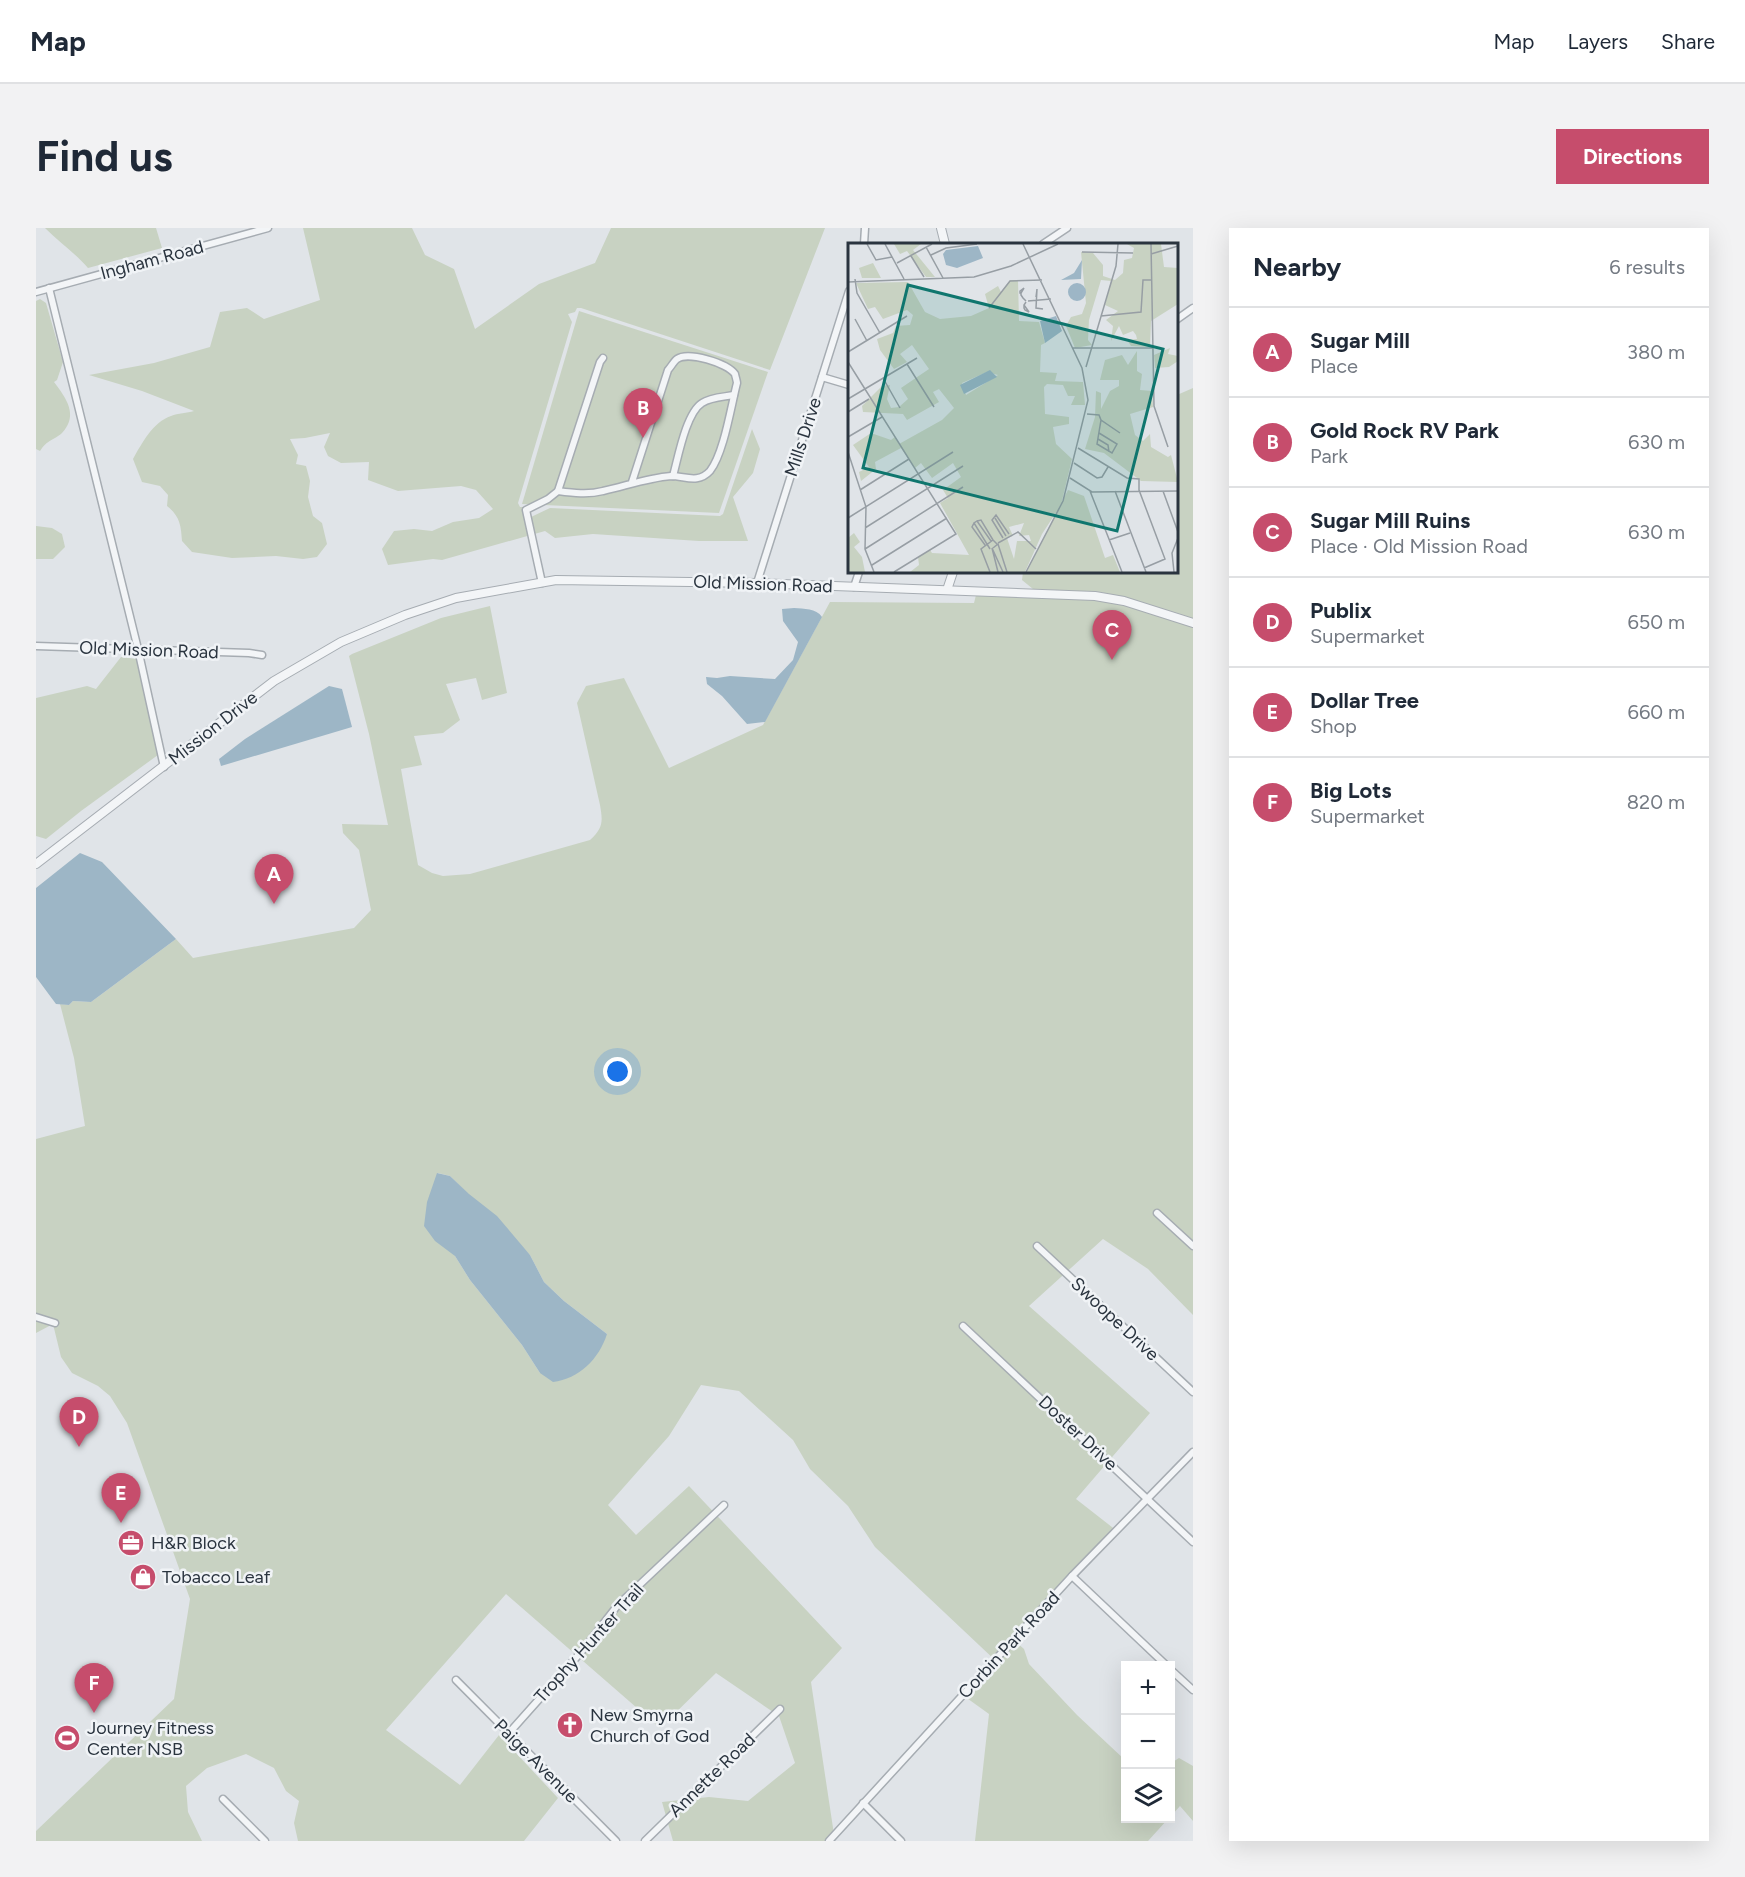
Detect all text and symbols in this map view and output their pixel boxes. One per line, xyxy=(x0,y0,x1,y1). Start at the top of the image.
text: Map xyxy=(30,24,86,58)
text: Map xyxy=(1494,29,1534,54)
text: Layers xyxy=(1567,29,1628,54)
text: Share xyxy=(1661,29,1715,54)
button: Directions xyxy=(1556,129,1709,184)
text: Find us xyxy=(36,131,173,182)
street label: Ingham Road xyxy=(98,236,206,284)
inset map xyxy=(848,243,1178,573)
text: Nearby xyxy=(1253,251,1341,283)
text: 6 results xyxy=(1609,255,1685,279)
text: Sugar Mill xyxy=(1310,327,1410,354)
text: A xyxy=(1265,340,1280,364)
text: 380 m xyxy=(1627,340,1685,364)
text: Place xyxy=(1310,354,1358,378)
pin: B xyxy=(624,388,662,438)
street label: Mills Drive xyxy=(780,395,826,479)
text: Gold Rock RV Park xyxy=(1310,417,1499,444)
text: B xyxy=(1266,430,1279,454)
text: 630 m xyxy=(1628,430,1685,454)
text: Park xyxy=(1310,444,1348,468)
text: Sugar Mill Ruins xyxy=(1310,507,1470,534)
text: C xyxy=(1265,520,1280,544)
text: 630 m xyxy=(1628,520,1685,544)
text: Place · Old Mission Road xyxy=(1310,534,1528,558)
street label: Old Mission Road xyxy=(693,571,833,597)
text: Publix xyxy=(1310,597,1372,624)
pin: C xyxy=(1092,610,1132,660)
text: D xyxy=(1266,610,1280,634)
text: 650 m xyxy=(1627,610,1685,634)
text: Supermarket xyxy=(1310,624,1425,648)
street label: Old Mission Road xyxy=(79,637,219,663)
street label: Mission Drive xyxy=(164,686,262,770)
text: Dollar Tree xyxy=(1310,687,1419,714)
text: E xyxy=(1267,700,1278,724)
text: 660 m xyxy=(1628,700,1685,724)
text: Shop xyxy=(1310,714,1357,738)
text: Big Lots xyxy=(1310,777,1391,804)
text: F xyxy=(1267,790,1278,814)
text: 820 m xyxy=(1627,790,1685,814)
text: Supermarket xyxy=(1310,804,1425,828)
pin: A xyxy=(254,854,294,904)
your location xyxy=(603,1057,632,1086)
street label: Swoope Drive xyxy=(1066,1273,1164,1365)
street label: Doster Drive xyxy=(1034,1391,1122,1475)
pin: D xyxy=(60,1398,99,1447)
pin: E xyxy=(102,1474,140,1523)
office icon: H&R Block xyxy=(116,1528,146,1558)
place label: H&R Block xyxy=(151,1532,236,1554)
shop icon: Tobacco Leaf xyxy=(128,1562,158,1592)
place label: Tobacco Leaf xyxy=(162,1566,271,1588)
street label: Trophy Hunter Trail xyxy=(530,1579,648,1707)
street label: Corbin Park Road xyxy=(954,1587,1064,1703)
map controls xyxy=(1121,1661,1175,1823)
button: + xyxy=(1121,1661,1175,1715)
pin: F xyxy=(74,1664,114,1713)
place label: New Smyrna Church of God xyxy=(590,1704,710,1747)
church icon: New Smyrna Church of God xyxy=(555,1710,585,1740)
street label: Paige Avenue xyxy=(490,1715,583,1808)
button: − xyxy=(1121,1715,1175,1769)
place label: Journey Fitness Center NSB xyxy=(87,1717,214,1760)
sports icon: Journey Fitness Center NSB xyxy=(52,1723,82,1753)
street label: Annette Road xyxy=(664,1728,760,1822)
button: layers xyxy=(1121,1769,1175,1823)

